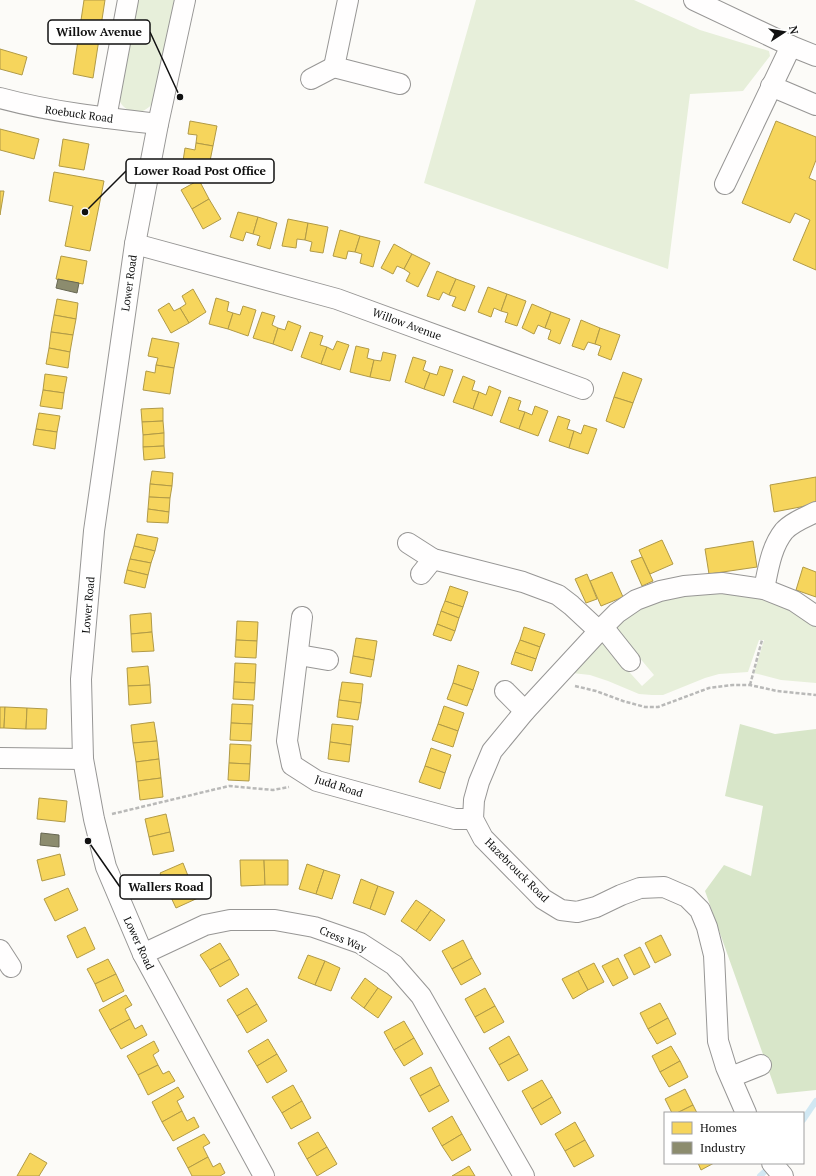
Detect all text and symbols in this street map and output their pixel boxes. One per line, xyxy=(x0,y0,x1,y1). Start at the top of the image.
north arrow xyxy=(764,12,804,52)
callout: Willow Avenue xyxy=(48,20,150,44)
text: Willow Avenue xyxy=(56,24,143,39)
text: N xyxy=(786,24,802,36)
street label: Roebuck Road xyxy=(44,102,114,126)
callout: Lower Road Post Office xyxy=(126,159,274,183)
text: Lower Road Post Office xyxy=(134,163,266,178)
street label: Lower Road xyxy=(118,254,140,312)
street label: Willow Avenue xyxy=(370,305,444,343)
street label: Lower Road xyxy=(79,576,97,634)
street label: Judd Road xyxy=(313,772,365,800)
street label: Hazebrouck Road xyxy=(482,835,552,905)
callout: Wallers Road xyxy=(120,875,211,899)
text: Wallers Road xyxy=(128,879,205,894)
street label: Lower Road xyxy=(121,914,157,972)
street label: Cress Way xyxy=(317,923,369,955)
legend xyxy=(664,1112,804,1164)
text: Homes xyxy=(700,1120,737,1135)
text: Industry xyxy=(700,1140,746,1155)

